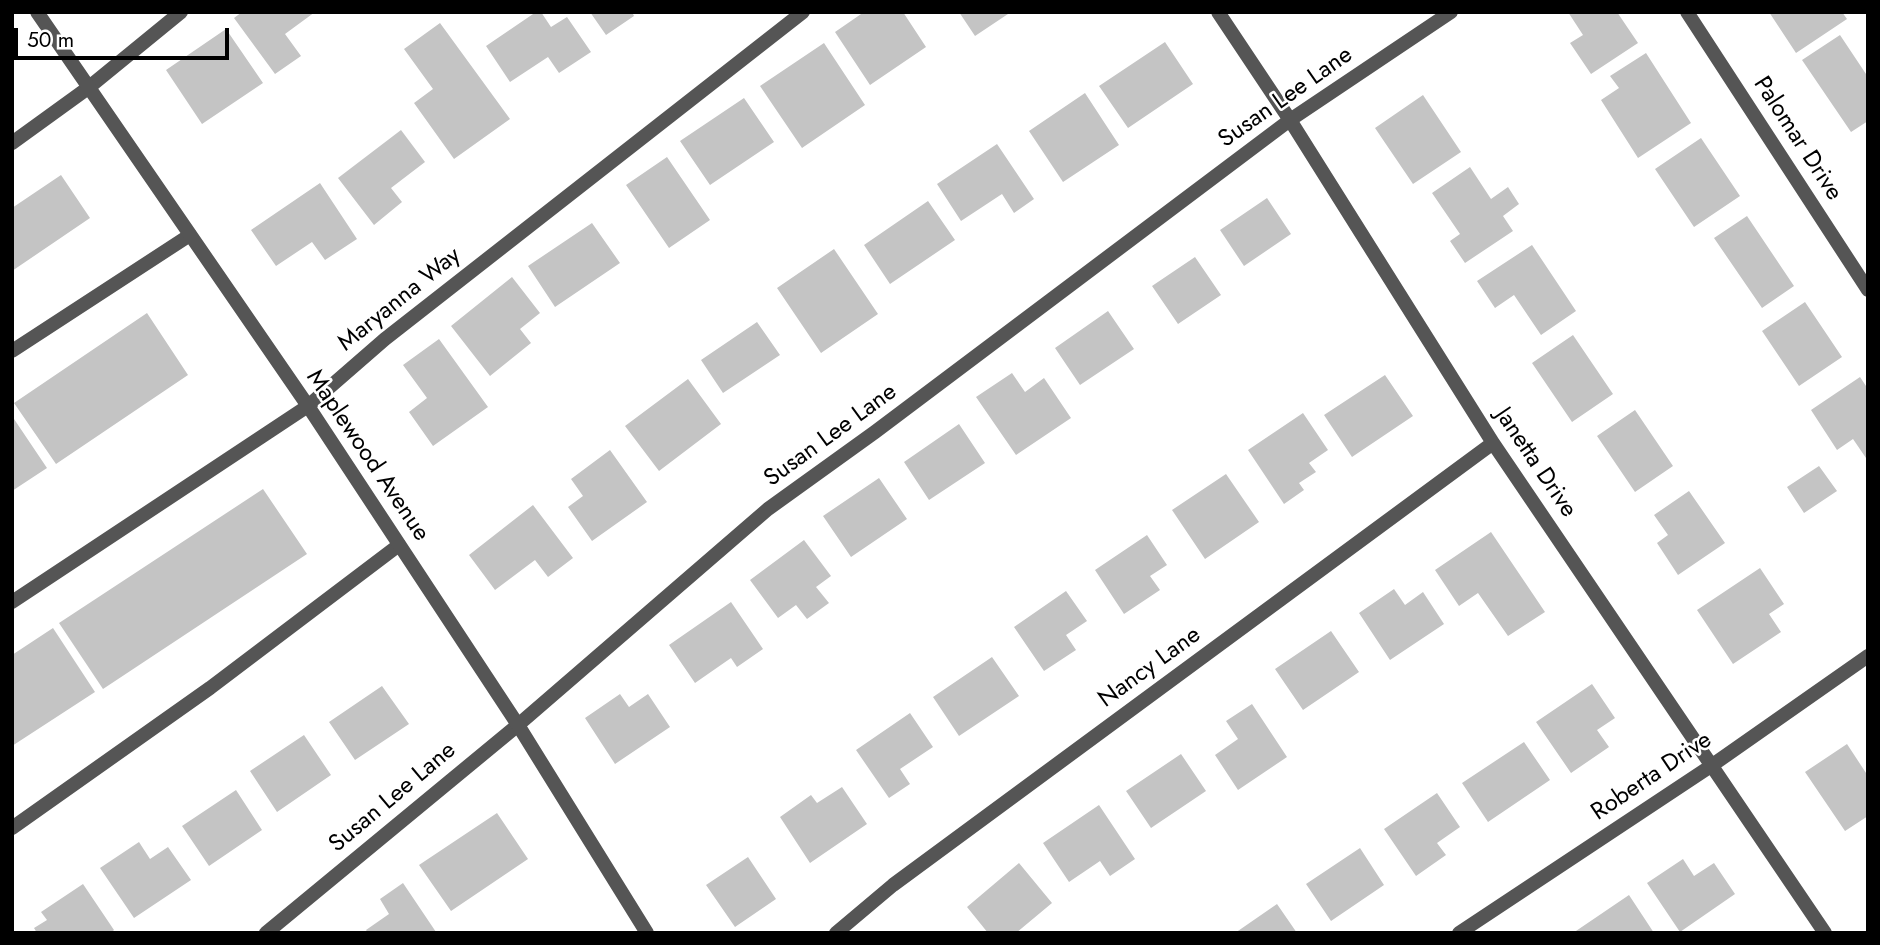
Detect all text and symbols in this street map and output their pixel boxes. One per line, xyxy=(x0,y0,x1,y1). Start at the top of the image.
scale bar xyxy=(18,14,233,58)
text: 50 m xyxy=(27,25,74,55)
street label: Susan Lee Lane xyxy=(1214,41,1358,155)
street label: Palomar Drive xyxy=(1746,72,1848,206)
street label: Maryanna Way xyxy=(333,242,467,358)
street label: Maplewood Avenue xyxy=(299,365,435,547)
street label: Susan Lee Lane xyxy=(759,378,903,494)
street label: Janetta Drive xyxy=(1488,403,1582,523)
street label: Nancy Lane xyxy=(1093,621,1207,715)
street label: Roberta Drive xyxy=(1586,726,1718,828)
street label: Susan Lee Lane xyxy=(324,737,462,859)

